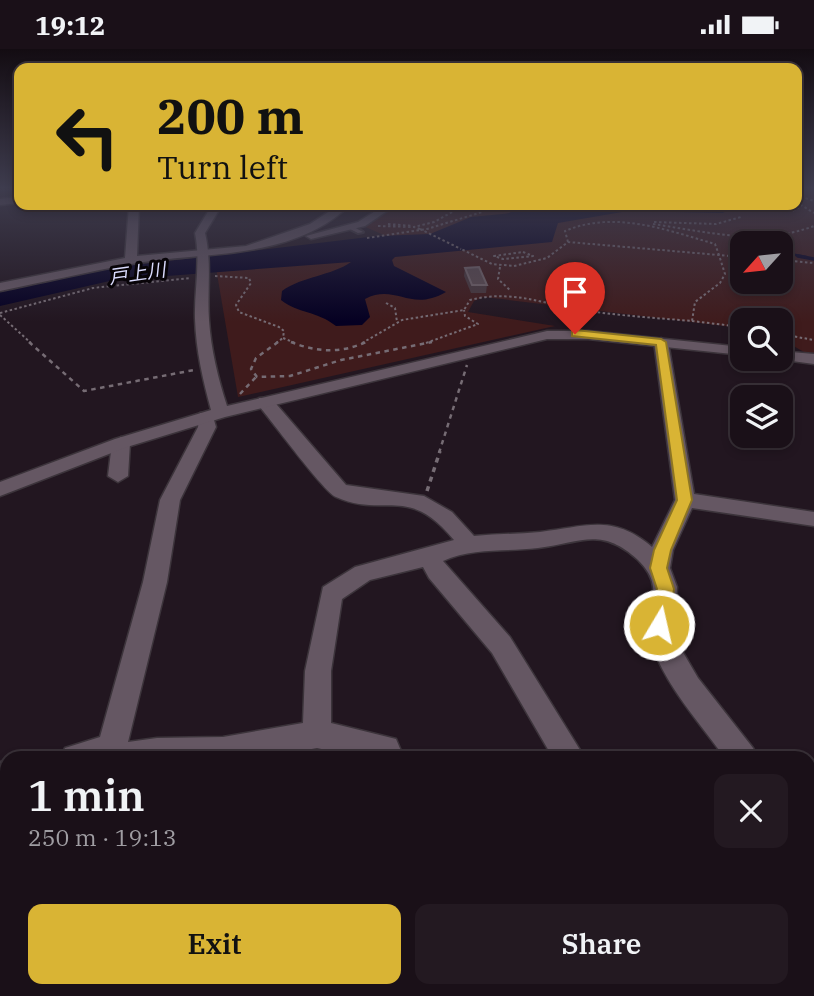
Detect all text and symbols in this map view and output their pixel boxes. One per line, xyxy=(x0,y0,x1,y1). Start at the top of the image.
text: 19:12 xyxy=(35,8,105,42)
text: 200 m xyxy=(157,84,304,147)
icon: left xyxy=(42,91,133,182)
text: Turn left xyxy=(157,146,288,188)
north arrow xyxy=(730,231,793,294)
map controls xyxy=(730,231,793,448)
water label: 戸上川 xyxy=(107,257,169,289)
pin xyxy=(545,262,605,334)
icon: arrive xyxy=(556,273,594,311)
button: search xyxy=(730,308,793,371)
button: layers xyxy=(730,385,793,448)
position arrow xyxy=(622,588,696,662)
text: 1 min xyxy=(28,768,145,823)
button: close xyxy=(714,774,788,848)
text: 250 m · 19:13 xyxy=(28,822,177,852)
button: Exit xyxy=(28,904,401,984)
button: Share xyxy=(415,904,788,984)

